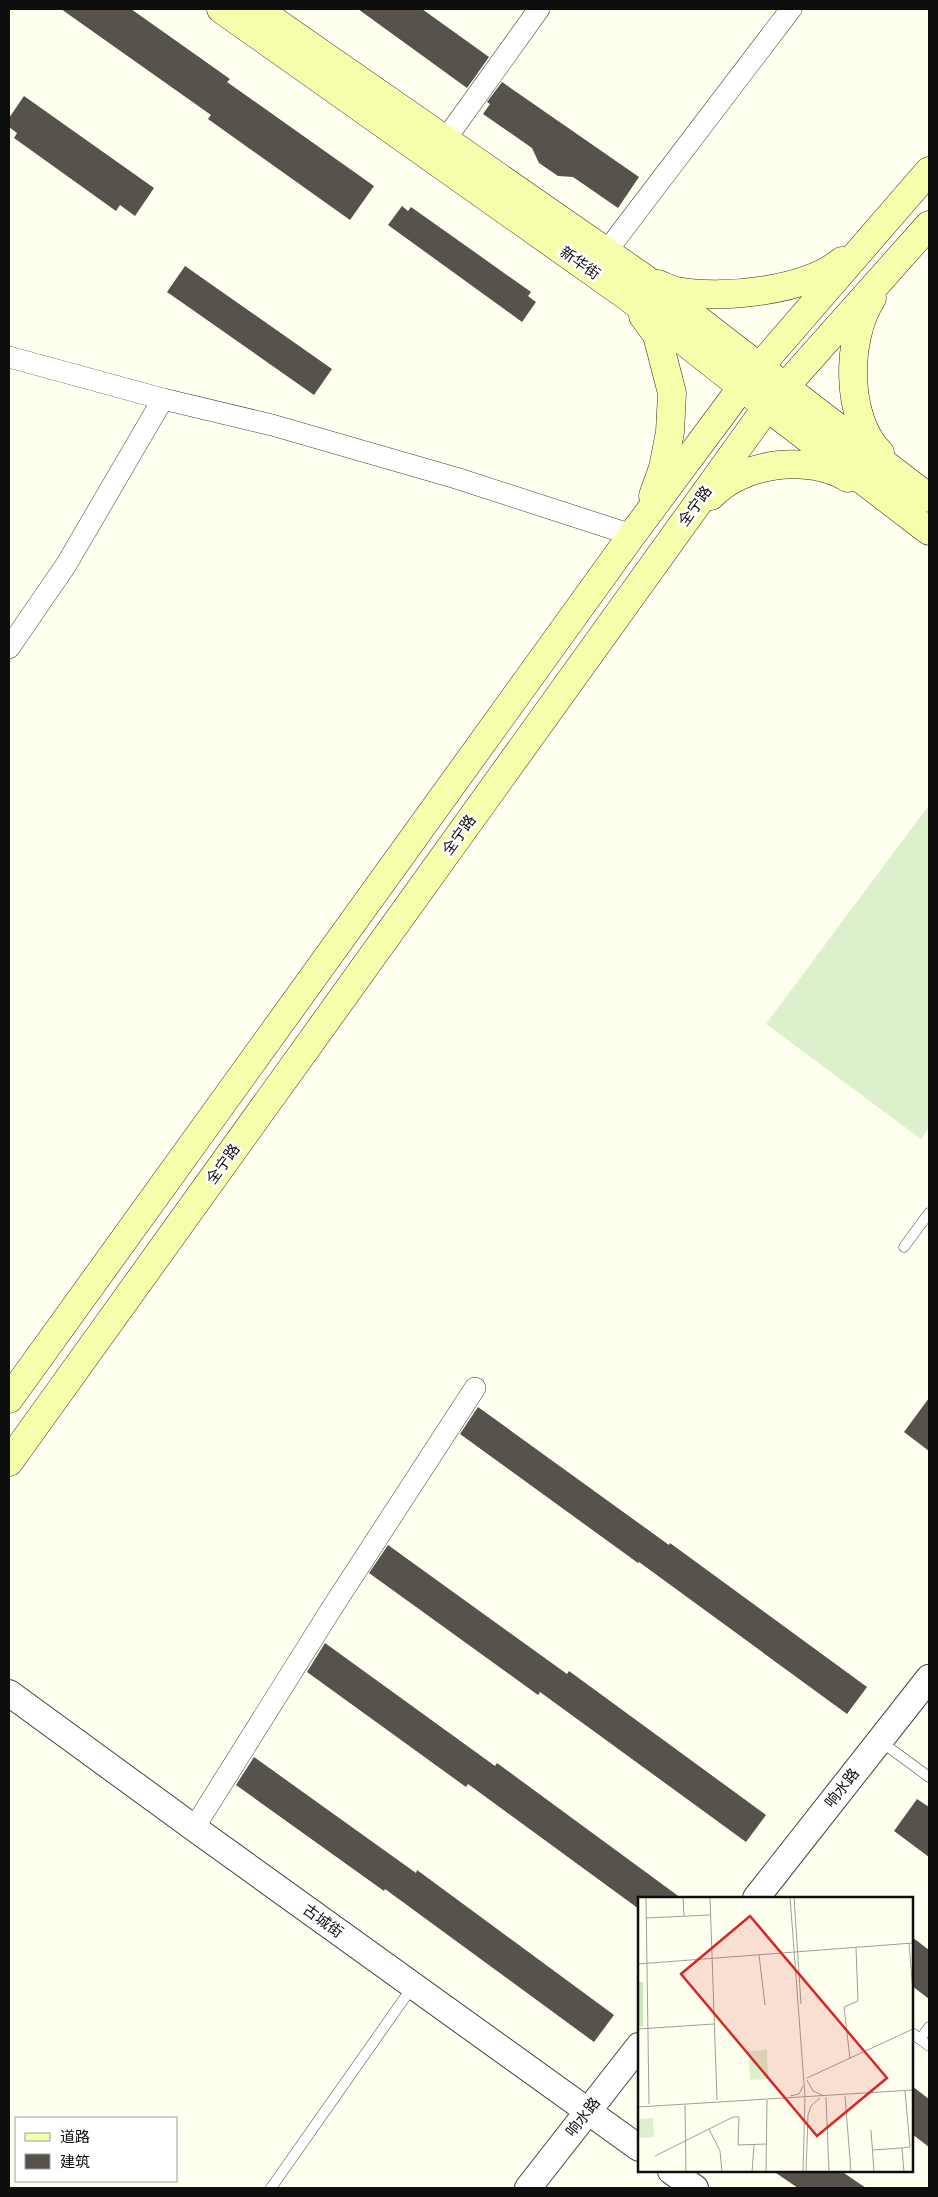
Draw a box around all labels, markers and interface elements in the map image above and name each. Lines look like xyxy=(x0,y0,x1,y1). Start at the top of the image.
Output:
street label: 新华街 xyxy=(557,243,604,282)
street label: 全宁路 xyxy=(675,483,715,529)
street label: 全宁路 xyxy=(439,812,479,858)
street label: 全宁路 xyxy=(203,1141,243,1187)
street label: 响水路 xyxy=(822,1765,862,1811)
inset map xyxy=(638,1897,913,2172)
street label: 古城街 xyxy=(300,1901,346,1941)
street label: 响水路 xyxy=(563,2094,603,2140)
legend xyxy=(15,2117,178,2182)
text: 道路 xyxy=(60,2129,90,2145)
text: 建筑 xyxy=(60,2154,90,2170)

